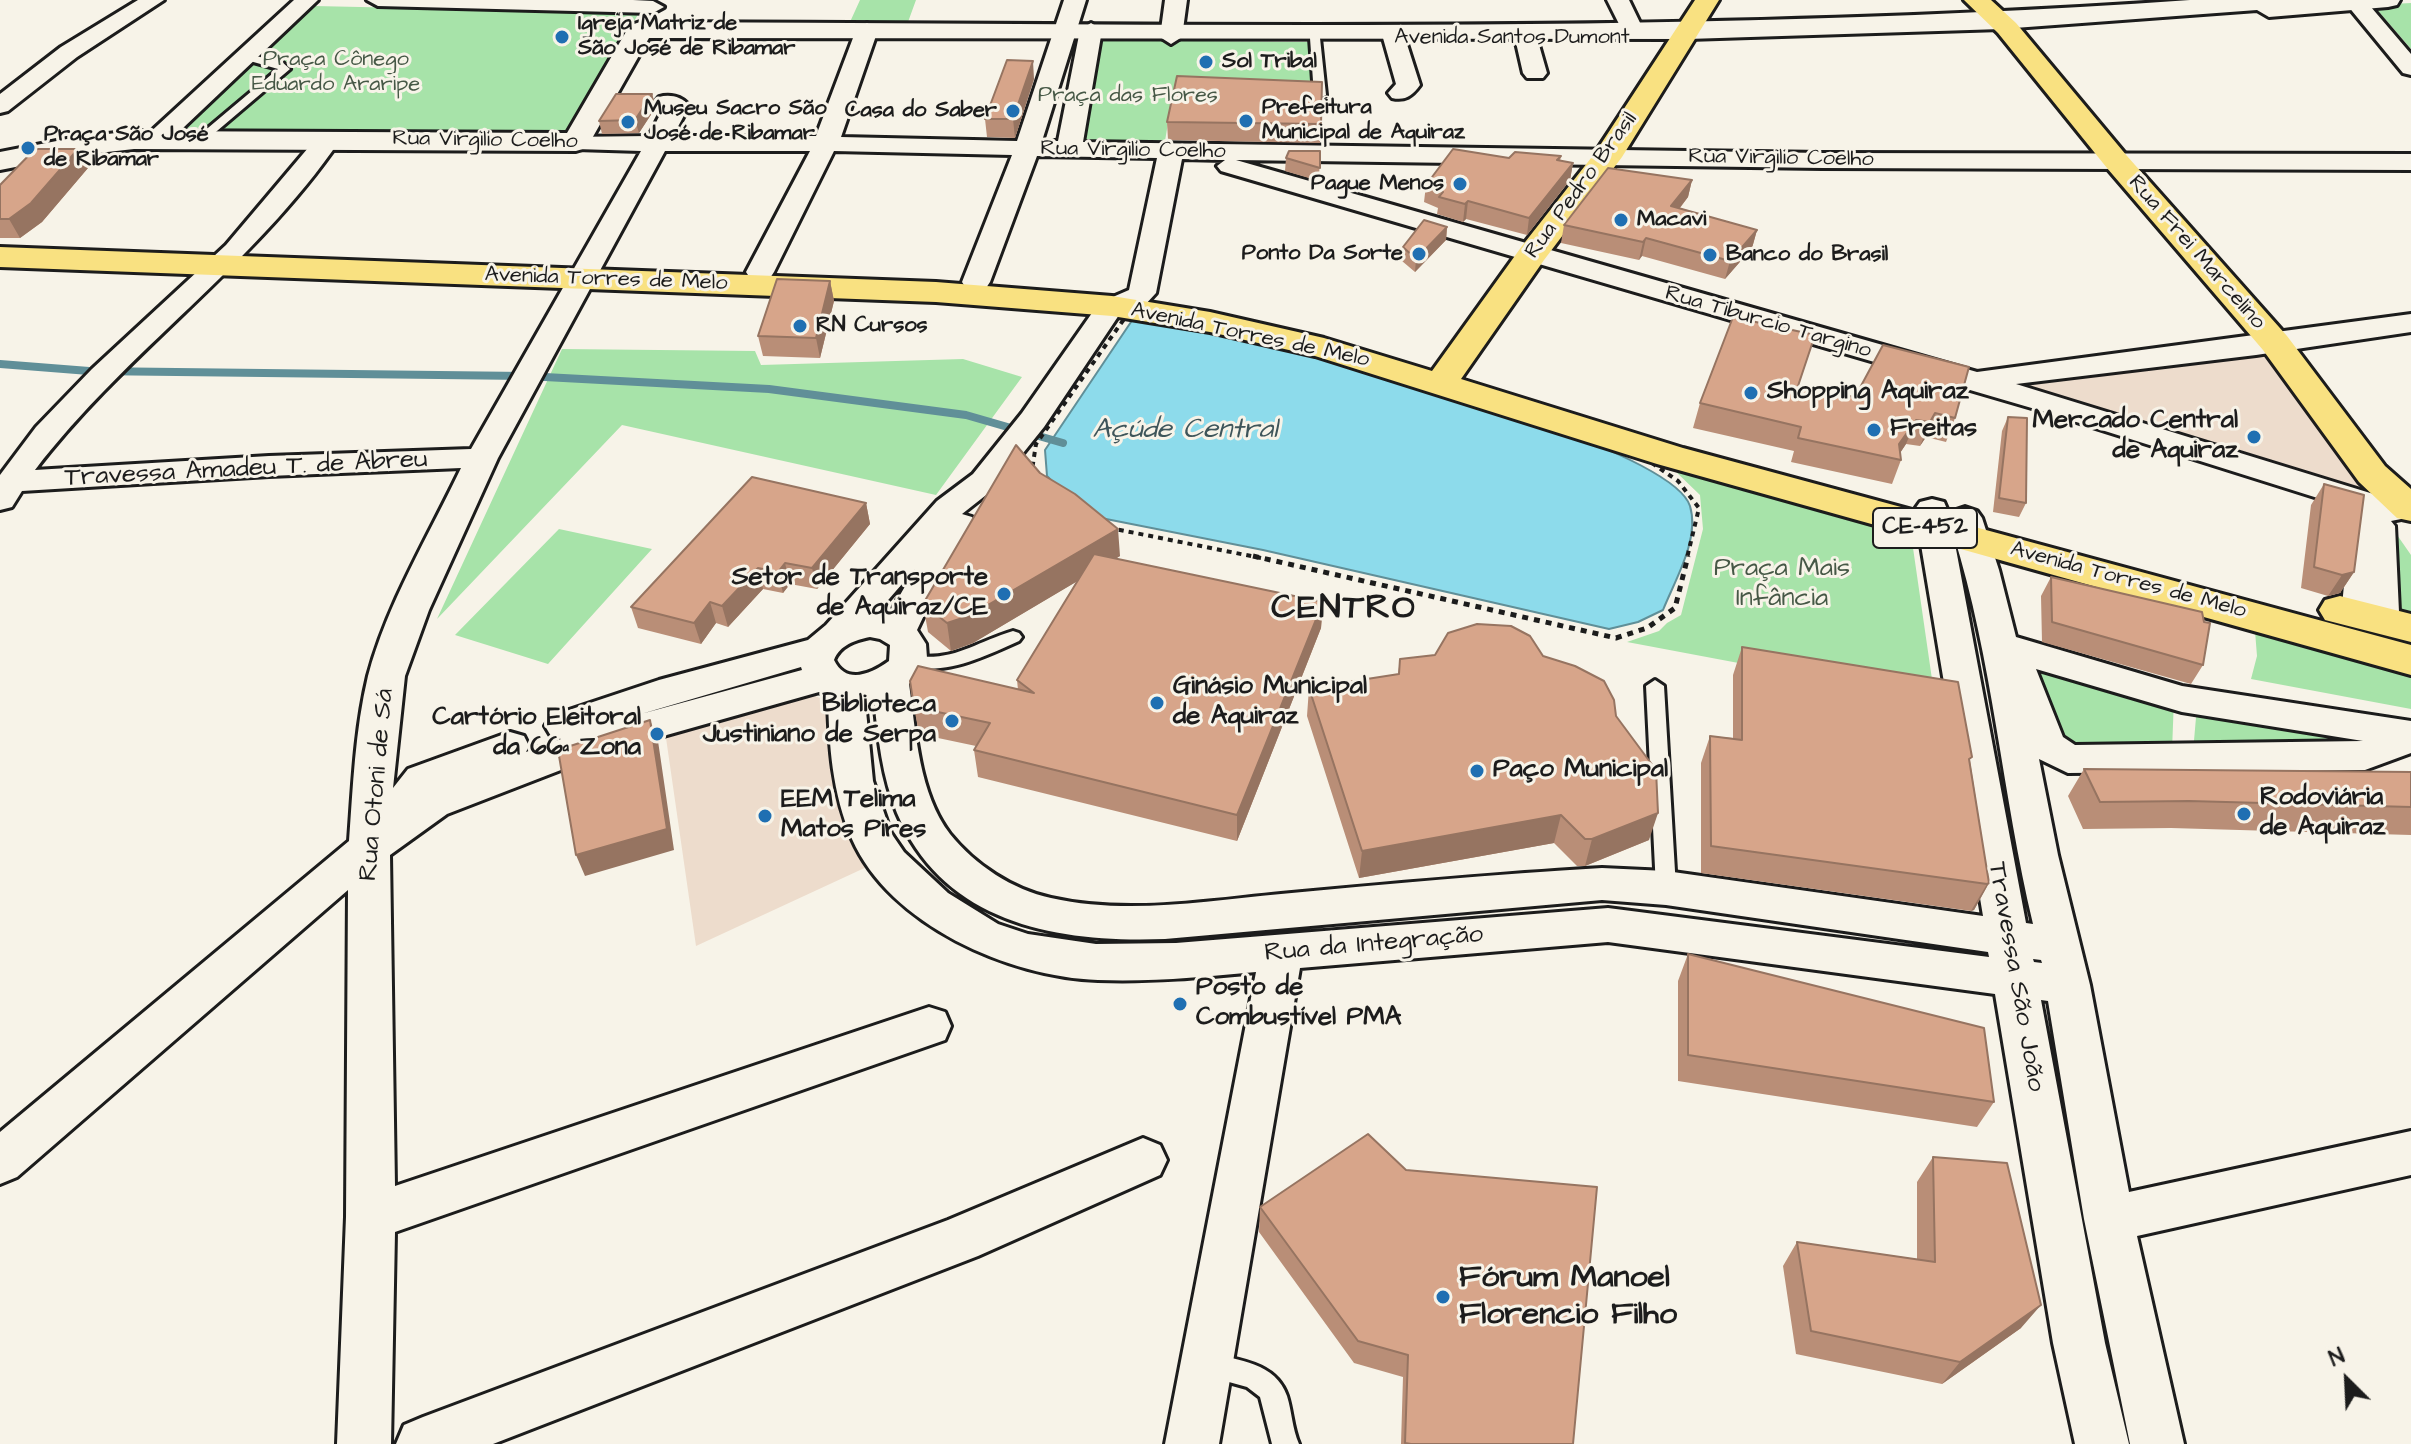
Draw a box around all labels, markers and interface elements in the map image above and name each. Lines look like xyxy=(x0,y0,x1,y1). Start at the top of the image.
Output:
place label: Igreja Matriz de São José de Ribamar xyxy=(578,11,795,62)
street label: Avenida Santos Dumont xyxy=(1394,25,1630,51)
marker: Igreja Matriz de São José de Ribamar xyxy=(553,28,571,46)
park label: Praça Cônego Eduardo Araripe xyxy=(252,47,420,98)
place label: Sol Tribal xyxy=(1222,49,1317,75)
marker: Sol Tribal xyxy=(1197,53,1215,71)
park label: Praça das Flores xyxy=(1038,83,1218,109)
place label: Prefeitura Municipal de Aquiraz xyxy=(1262,95,1465,146)
place label: Museu Sacro São José de Ribamar xyxy=(644,96,827,148)
place label: Casa do Saber xyxy=(845,98,997,124)
marker: Casa do Saber xyxy=(1004,102,1022,120)
street label: Rua Pedro Brasil xyxy=(1520,108,1644,264)
marker: Prefeitura Municipal de Aquiraz xyxy=(1237,112,1255,130)
marker: Museu Sacro São José de Ribamar xyxy=(619,113,637,131)
place label: Praça São José de Ribamar xyxy=(44,122,209,174)
street label: Rua Virgilio Coelho xyxy=(392,126,578,156)
street label: Rua Virgilio Coelho xyxy=(1040,136,1226,166)
marker: Praça São José de Ribamar xyxy=(19,139,37,157)
street label: Rua Virgilio Coelho xyxy=(1688,144,1874,174)
street label: Rua Frei Marcelino xyxy=(2122,170,2270,336)
place label: Pague Menos xyxy=(1311,171,1444,197)
marker: Pague Menos xyxy=(1451,175,1469,193)
place label: Macavi xyxy=(1637,207,1706,233)
marker: Macavi xyxy=(1612,211,1630,229)
place label: Ponto Da Sorte xyxy=(1242,241,1403,267)
place label: Banco do Brasil xyxy=(1726,242,1888,268)
marker: Ponto Da Sorte xyxy=(1410,245,1428,263)
marker: Banco do Brasil xyxy=(1701,246,1719,264)
street label: Avenida Torres de Melo xyxy=(484,263,728,297)
street label: Rua Tiburcio Targino xyxy=(1662,281,1874,365)
street label: Avenida Torres de Melo xyxy=(1128,298,1372,374)
place label: RN Cursos xyxy=(816,313,928,339)
marker: RN Cursos xyxy=(791,317,809,335)
place label: Shopping Aquiraz xyxy=(1767,377,1968,409)
marker: Shopping Aquiraz xyxy=(1742,384,1760,402)
place label: Mercado Central de Aquiraz xyxy=(2032,406,2238,468)
water label: Açúde Central xyxy=(1093,414,1277,448)
place label: Freitas xyxy=(1890,414,1977,446)
marker: Freitas xyxy=(1865,421,1883,439)
marker: Mercado Central de Aquiraz xyxy=(2245,428,2263,446)
street label: Travessa Amadeu T. de Abreu xyxy=(64,445,428,495)
road number: CE-452 xyxy=(1873,508,1977,548)
street label: Avenida Torres de Melo xyxy=(2007,537,2249,625)
park label: Praça Mais Infância xyxy=(1714,554,1850,616)
place label: Setor de Transporte de Aquiraz/CE xyxy=(732,563,988,624)
marker: Setor de Transporte de Aquiraz/CE xyxy=(995,585,1013,603)
district label: CENTRO xyxy=(1271,590,1417,630)
place label: Ginásio Municipal de Aquiraz xyxy=(1173,672,1367,734)
street label: Rua Otoni de Sá xyxy=(354,687,402,883)
place label: Biblioteca Justiniano de Serpa xyxy=(703,690,936,752)
marker: Ginásio Municipal de Aquiraz xyxy=(1148,694,1166,712)
place label: Cartório Eleitoral da 66ª Zona xyxy=(432,703,641,764)
marker: Biblioteca Justiniano de Serpa xyxy=(943,712,961,730)
marker: Cartório Eleitoral da 66ª Zona xyxy=(648,725,666,743)
place label: Paço Municipal xyxy=(1493,755,1668,787)
marker: Paço Municipal xyxy=(1468,762,1486,780)
place label: Rodoviária de Aquiraz xyxy=(2260,783,2385,844)
place label: EEM Telima Matos Pires xyxy=(781,785,926,846)
marker: Rodoviária de Aquiraz xyxy=(2235,805,2253,823)
marker: EEM Telima Matos Pires xyxy=(756,807,774,825)
street label: Travessa São João xyxy=(1979,860,2051,1094)
street label: Rua da Integração xyxy=(1263,920,1485,970)
place label: Posto de Combustível PMA xyxy=(1196,973,1401,1034)
marker: Posto de Combustível PMA xyxy=(1171,995,1189,1013)
place label: Fórum Manoel Florencio Filho xyxy=(1459,1260,1677,1335)
marker: Fórum Manoel Florencio Filho xyxy=(1434,1288,1452,1306)
north arrow xyxy=(2307,1340,2387,1420)
text: N xyxy=(2324,1341,2350,1375)

